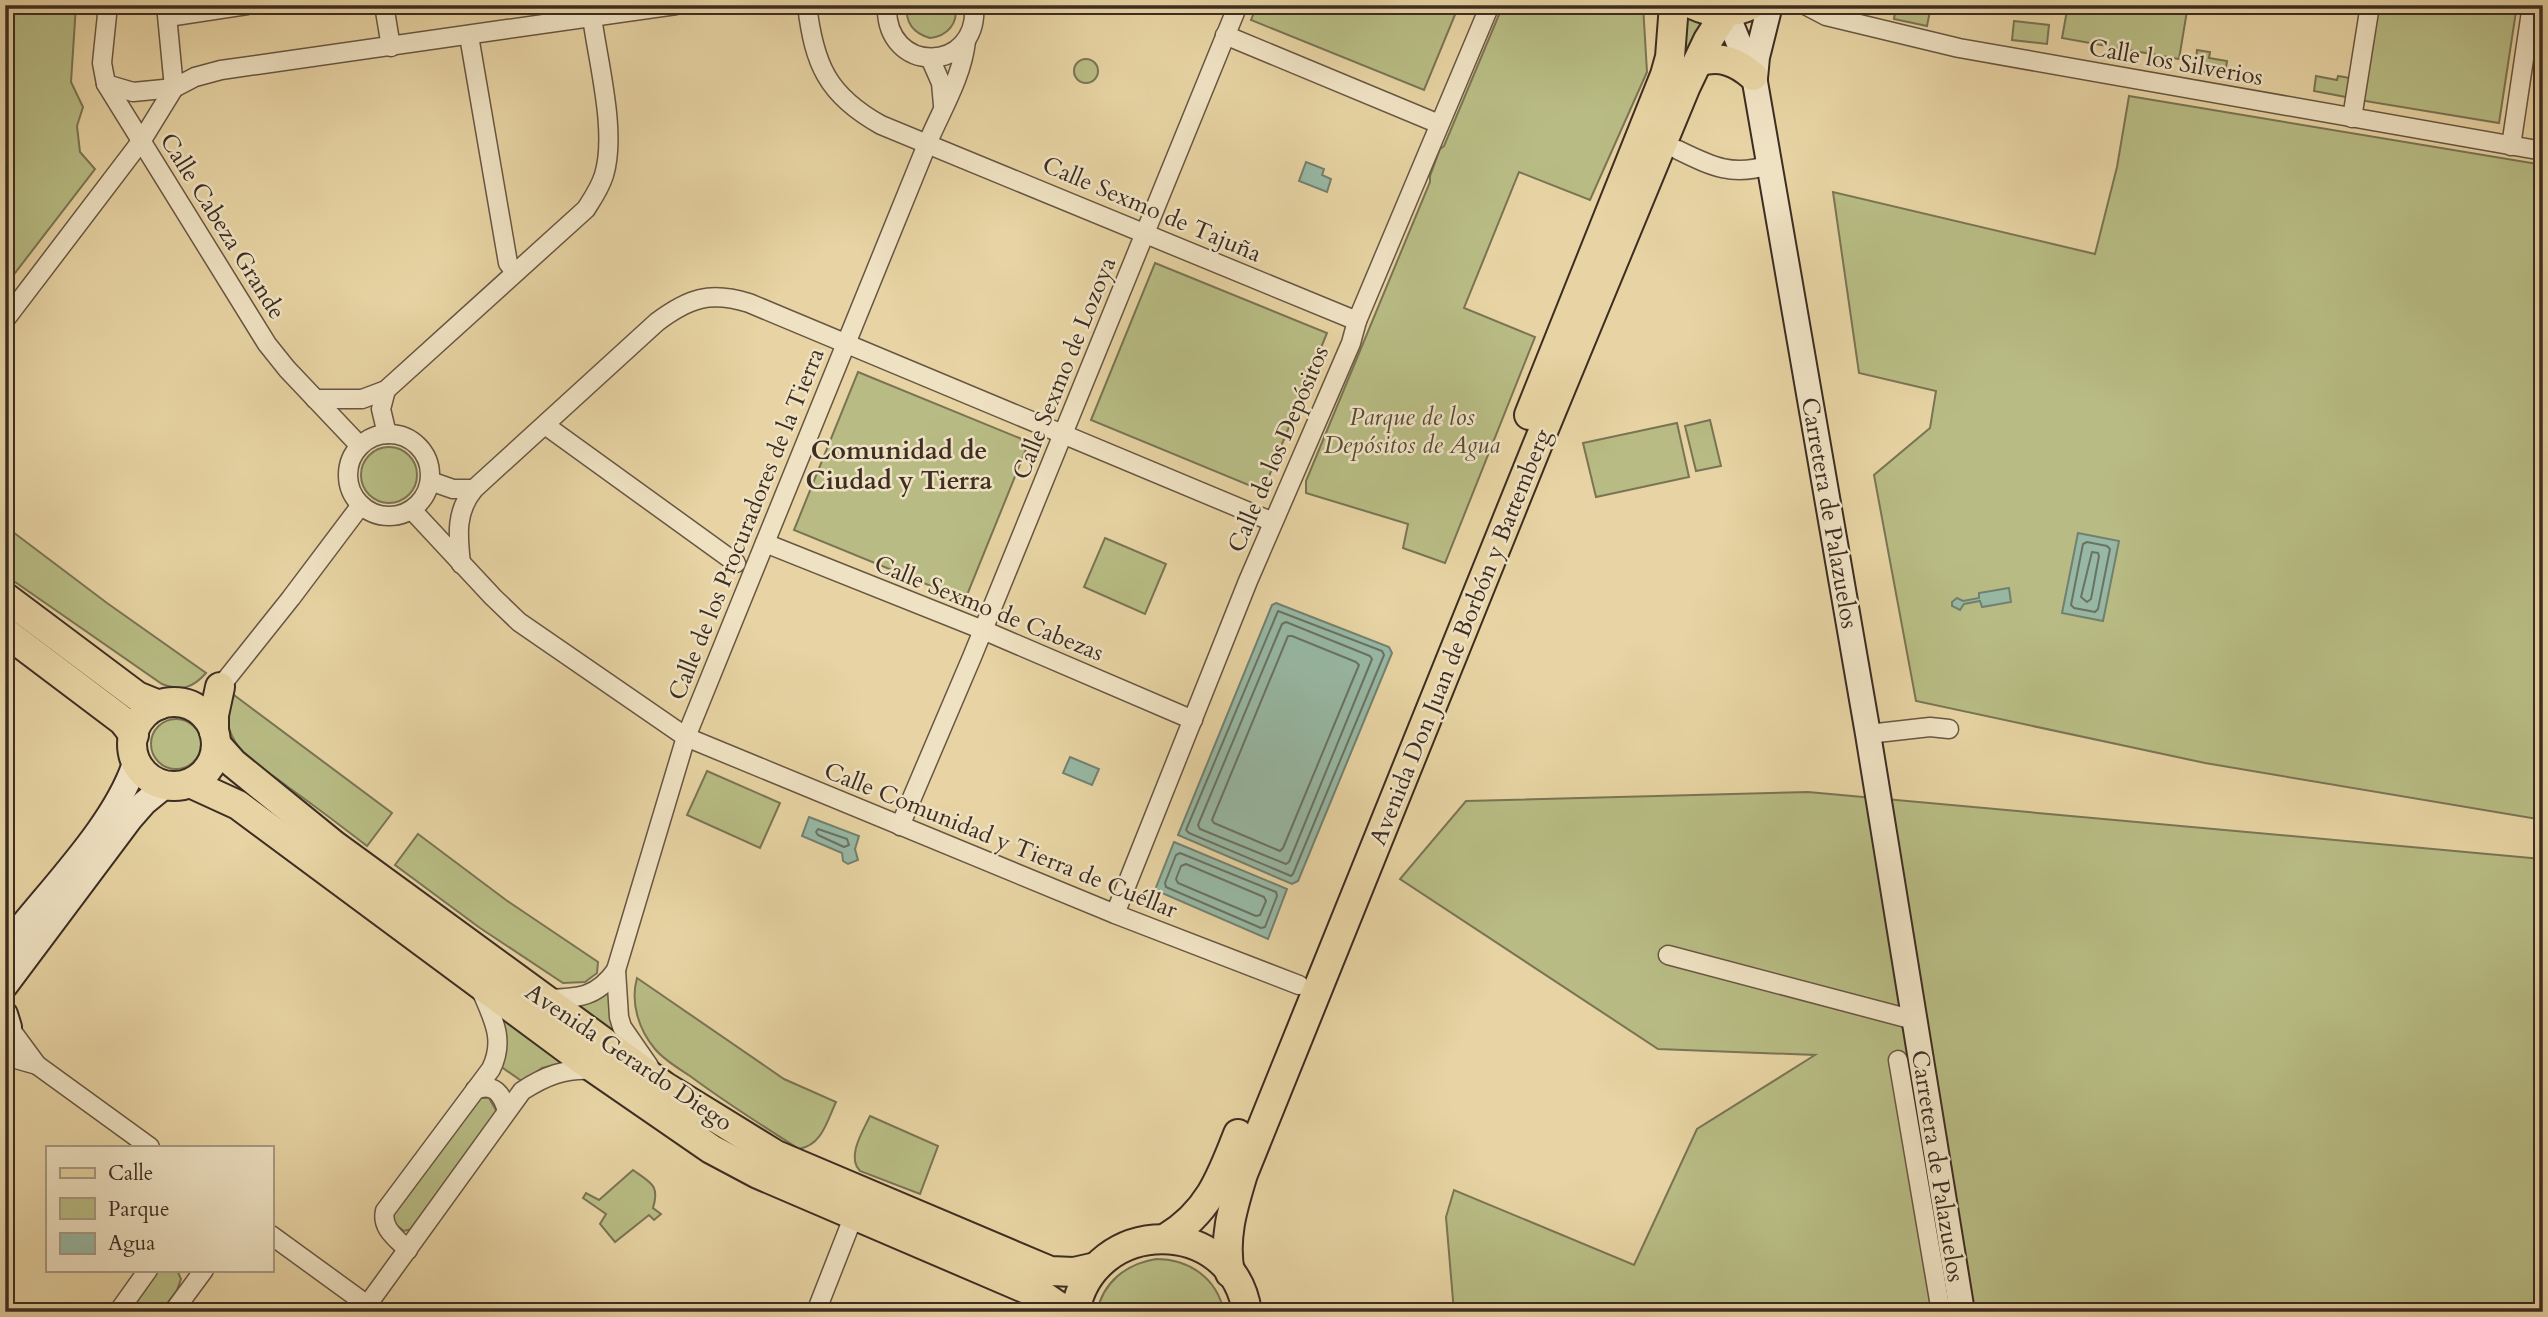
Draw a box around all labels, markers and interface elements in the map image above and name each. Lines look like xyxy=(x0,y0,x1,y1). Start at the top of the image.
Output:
street label: Calle los Silverios xyxy=(2086,31,2266,94)
street label: Calle Cabeza Grande xyxy=(152,127,293,326)
street label: Calle Sexmo de Tajuña xyxy=(1037,148,1267,271)
street label: Calle Sexmo de Lozoya xyxy=(1005,251,1124,484)
street label: Calle de los Depósitos xyxy=(1220,341,1337,558)
street label: Calle de los Procuradores de la Tierra xyxy=(661,343,833,705)
street label: Carretera de Palazuelos xyxy=(1793,395,1866,631)
park label: Parque de los Depósitos de Agua xyxy=(1324,401,1500,462)
street label: Avenida Don Juan de Borbón y Battemberg xyxy=(1362,423,1560,850)
district label: Comunidad de Ciudad y Tierra xyxy=(806,433,993,498)
street label: Calle Sexmo de Cabezas xyxy=(869,547,1108,670)
street label: Calle Comunidad y Tierra de Cuéllar xyxy=(819,754,1183,927)
street label: Avenida Gerardo Diego xyxy=(519,976,739,1139)
street label: Carretera de Palazuelos xyxy=(1903,1048,1972,1284)
legend xyxy=(46,1146,273,1272)
text: Calle xyxy=(108,1159,153,1188)
text: Parque xyxy=(108,1195,169,1224)
text: Agua xyxy=(108,1229,155,1258)

